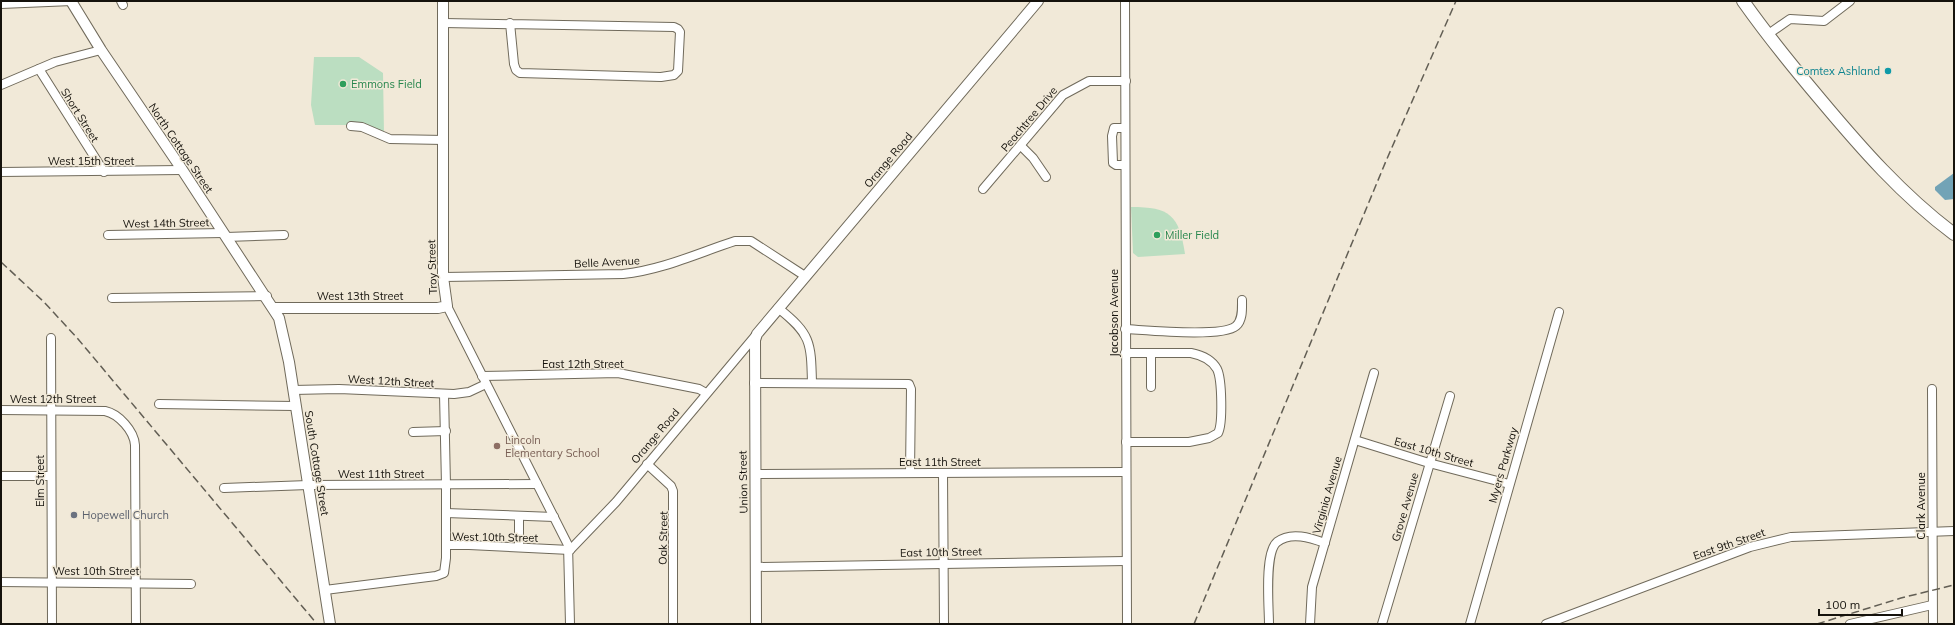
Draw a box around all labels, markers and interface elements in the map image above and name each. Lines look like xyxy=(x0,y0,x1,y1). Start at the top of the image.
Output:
place label: Comtex Ashland xyxy=(1796,64,1880,78)
marker: Comtex Ashland xyxy=(1883,66,1893,76)
place label: Emmons Field xyxy=(351,77,422,91)
marker: Emmons Field xyxy=(338,79,348,89)
street label: Peachtree Drive xyxy=(998,84,1060,154)
street label: Short Street xyxy=(58,85,102,145)
street label: North Cottage Street xyxy=(146,100,216,196)
street label: Orange Road xyxy=(861,129,915,191)
street label: West 15th Street xyxy=(48,154,134,168)
street label: West 14th Street xyxy=(123,215,210,231)
place label: Miller Field xyxy=(1165,228,1219,242)
marker: Miller Field xyxy=(1152,230,1162,240)
street label: Troy Street xyxy=(424,239,440,295)
street label: Belle Avenue xyxy=(574,253,640,271)
street label: Jacobson Avenue xyxy=(1107,269,1121,357)
street label: West 13th Street xyxy=(317,289,403,303)
street label: East 12th Street xyxy=(542,357,624,371)
street label: West 12th Street xyxy=(347,372,435,390)
street label: West 12th Street xyxy=(10,392,96,406)
street label: Orange Road xyxy=(628,405,682,467)
street label: South Cottage Street xyxy=(302,410,332,517)
street label: Myers Parkway xyxy=(1485,425,1521,505)
place label: Lincoln Elementary School xyxy=(505,433,600,460)
street label: East 10th Street xyxy=(1393,434,1475,470)
marker: Lincoln Elementary School xyxy=(492,441,502,451)
street label: Union Street xyxy=(735,450,751,514)
street label: Virginia Avenue xyxy=(1309,454,1345,536)
street label: Elm Street xyxy=(33,455,47,507)
street label: East 11th Street xyxy=(899,455,981,469)
street label: West 11th Street xyxy=(338,467,424,481)
street label: Grove Avenue xyxy=(1388,471,1422,543)
street label: Clark Avenue xyxy=(1914,472,1928,540)
place label: Hopewell Church xyxy=(82,508,169,522)
marker: Hopewell Church xyxy=(69,510,79,520)
street label: Oak Street xyxy=(656,511,670,565)
street label: East 9th Street xyxy=(1691,525,1767,563)
street label: West 10th Street xyxy=(452,529,539,545)
street label: East 10th Street xyxy=(900,544,982,560)
street label: West 10th Street xyxy=(53,564,139,578)
scale bar xyxy=(1819,591,1902,617)
text: 100 m xyxy=(1825,597,1860,612)

